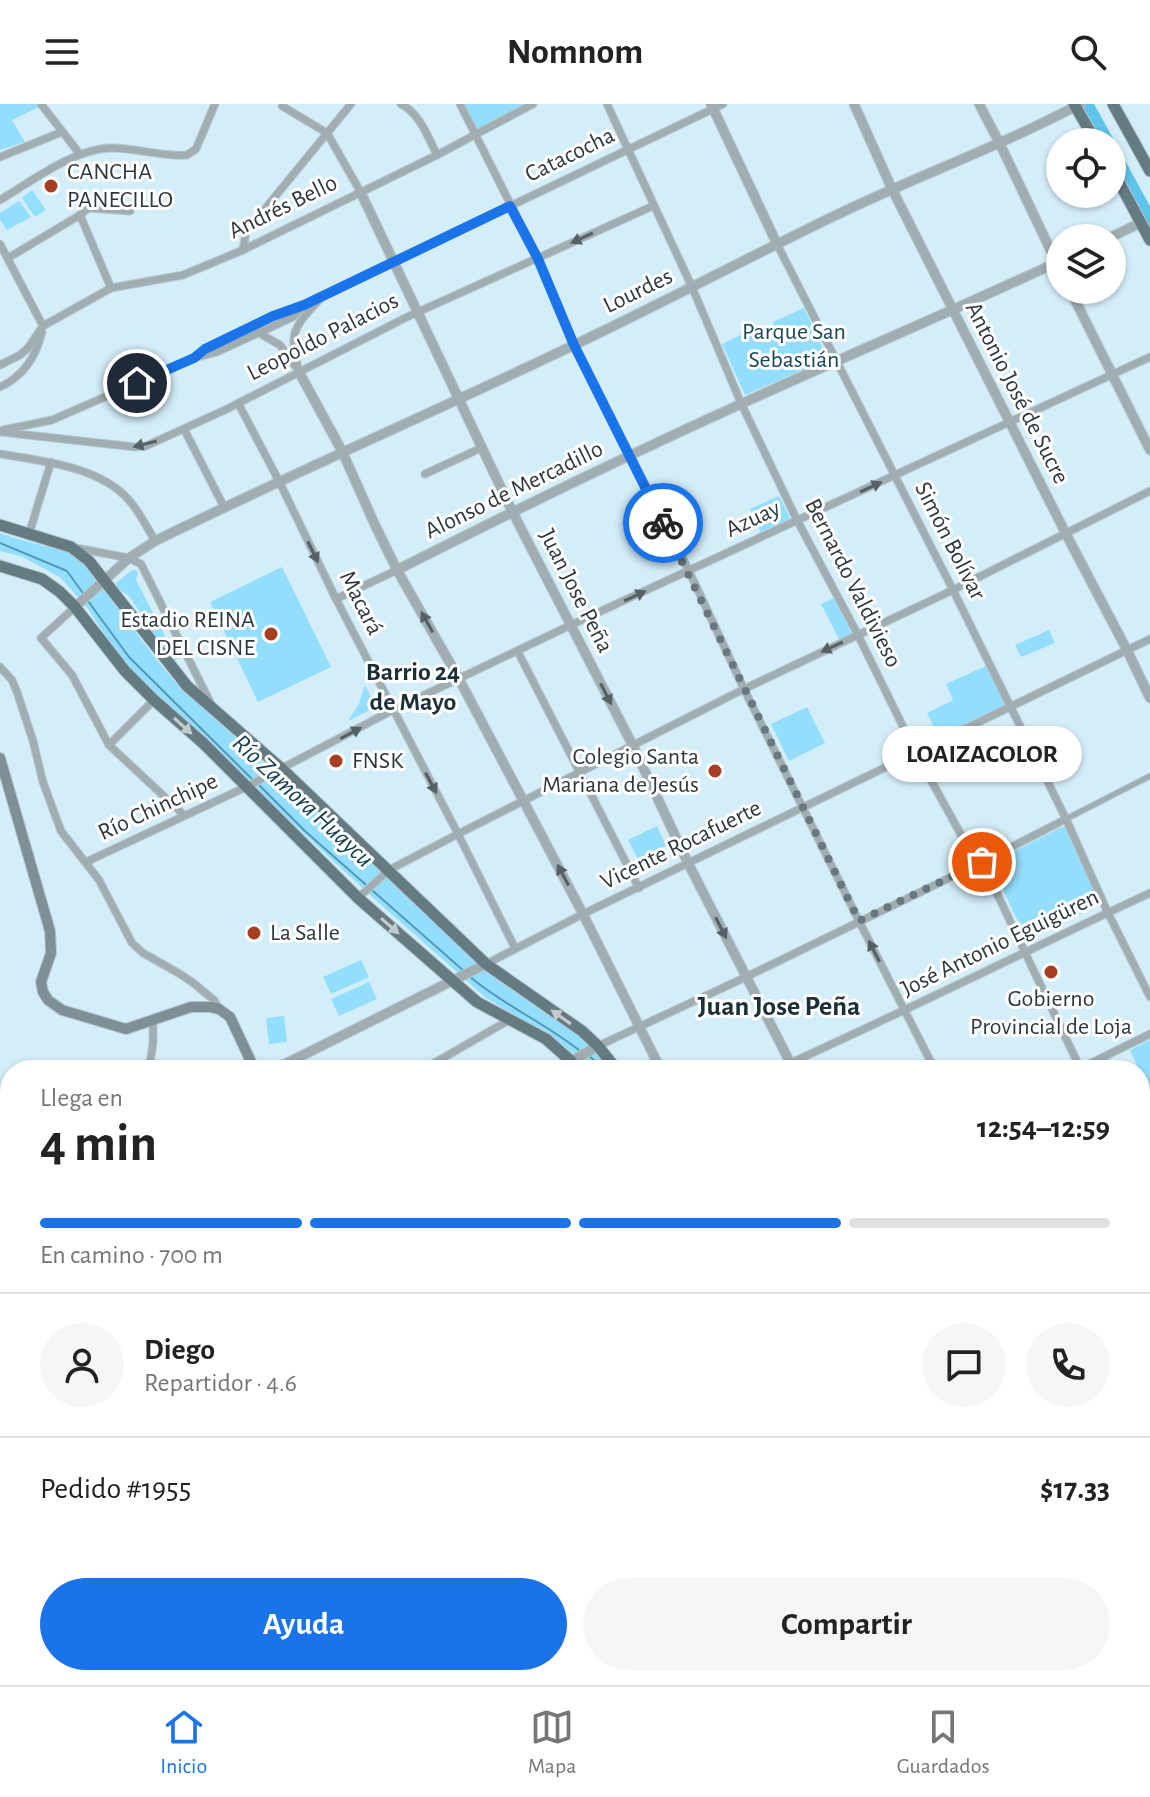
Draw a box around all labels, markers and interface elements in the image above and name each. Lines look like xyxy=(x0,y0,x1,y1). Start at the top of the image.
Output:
icon: menu xyxy=(40,30,84,74)
icon: search xyxy=(1066,30,1110,74)
text: Nomnom xyxy=(507,34,643,70)
street label: Catacocha xyxy=(522,123,618,187)
map controls xyxy=(1046,128,1126,304)
button: locate xyxy=(1046,128,1126,208)
place label: CANCHA PANECILLO xyxy=(67,160,173,212)
street label: Andrés Bello xyxy=(225,170,341,244)
marker: CANCHA PANECILLO xyxy=(42,177,60,195)
button: layers xyxy=(1046,224,1126,304)
one-way arrow xyxy=(571,231,594,245)
street label: Lourdes xyxy=(600,264,676,318)
street label: Leopoldo Palacios xyxy=(243,289,403,385)
street label: Antonio José de Sucre xyxy=(961,298,1073,488)
park label: Parque San Sebastián xyxy=(742,320,846,372)
pin xyxy=(103,349,171,417)
icon: home xyxy=(115,361,159,405)
street label: Alonso de Mercadillo xyxy=(421,436,607,544)
one-way arrow xyxy=(132,438,157,451)
street label: Simón Bolívar xyxy=(910,478,990,604)
one-way arrow xyxy=(860,480,883,493)
courier xyxy=(623,483,703,563)
street label: Bernardo Valdivieso xyxy=(800,495,906,671)
street label: Azuay xyxy=(722,496,784,542)
icon: bike xyxy=(641,501,685,545)
street label: Juan Jose Peña xyxy=(535,525,617,657)
one-way arrow xyxy=(306,540,319,563)
street label: Macará xyxy=(335,567,387,639)
one-way arrow xyxy=(624,589,647,603)
place label: Estadio REINA DEL CISNE xyxy=(120,608,255,660)
one-way arrow xyxy=(420,611,434,633)
marker: Estadio REINA DEL CISNE xyxy=(262,625,280,643)
one-way arrow xyxy=(820,640,844,654)
district label: Barrio 24 de Mayo xyxy=(366,659,460,715)
one-way arrow xyxy=(600,683,613,706)
one-way arrow xyxy=(173,717,193,734)
one-way arrow xyxy=(339,726,362,739)
callout: LOAIZACOLOR xyxy=(882,726,1082,782)
water label: Río Zamora Huaycu xyxy=(228,729,378,873)
text: LOAIZACOLOR xyxy=(906,741,1058,767)
place label: Colegio Santa Mariana de Jesús xyxy=(542,745,699,797)
place label: FNSK xyxy=(352,749,404,773)
marker: FNSK xyxy=(327,752,345,770)
marker: Colegio Santa Mariana de Jesús xyxy=(706,762,724,780)
street label: Río Chinchipe xyxy=(95,769,221,845)
one-way arrow xyxy=(425,771,438,794)
street label: Vicente Rocafuerte xyxy=(597,796,765,894)
pin xyxy=(948,828,1016,896)
icon: bag xyxy=(960,840,1004,884)
one-way arrow xyxy=(556,864,569,887)
street label: José Antonio Eguigüren xyxy=(897,885,1103,1001)
one-way arrow xyxy=(714,916,727,939)
one-way arrow xyxy=(381,917,400,935)
place label: La Salle xyxy=(270,921,340,945)
marker: La Salle xyxy=(245,924,263,942)
one-way arrow xyxy=(867,939,880,962)
marker: Gobierno Provincial de Loja xyxy=(1042,963,1060,981)
place label: Gobierno Provincial de Loja xyxy=(970,987,1132,1039)
district label: Juan Jose Peña xyxy=(697,993,861,1021)
one-way arrow xyxy=(550,1010,571,1025)
text: Llega en xyxy=(40,1085,123,1111)
text: 12:54–12:59 xyxy=(977,1113,1110,1143)
text: 4 min xyxy=(40,1118,157,1170)
text: En camino · 700 m xyxy=(40,1242,223,1268)
button: person xyxy=(40,1323,124,1407)
button: chat xyxy=(922,1323,1006,1407)
button: phone xyxy=(1026,1323,1110,1407)
text: Diego xyxy=(144,1335,215,1365)
text: Repartidor · 4.6 xyxy=(144,1370,297,1396)
text: Pedido #1955 xyxy=(40,1474,191,1504)
text: $17.33 xyxy=(1040,1474,1110,1504)
button: Ayuda xyxy=(40,1578,567,1670)
button: Compartir xyxy=(583,1578,1110,1670)
tab: Inicio xyxy=(160,1705,207,1779)
tab: Mapa xyxy=(528,1705,576,1779)
tab: Guardados xyxy=(897,1705,990,1779)

